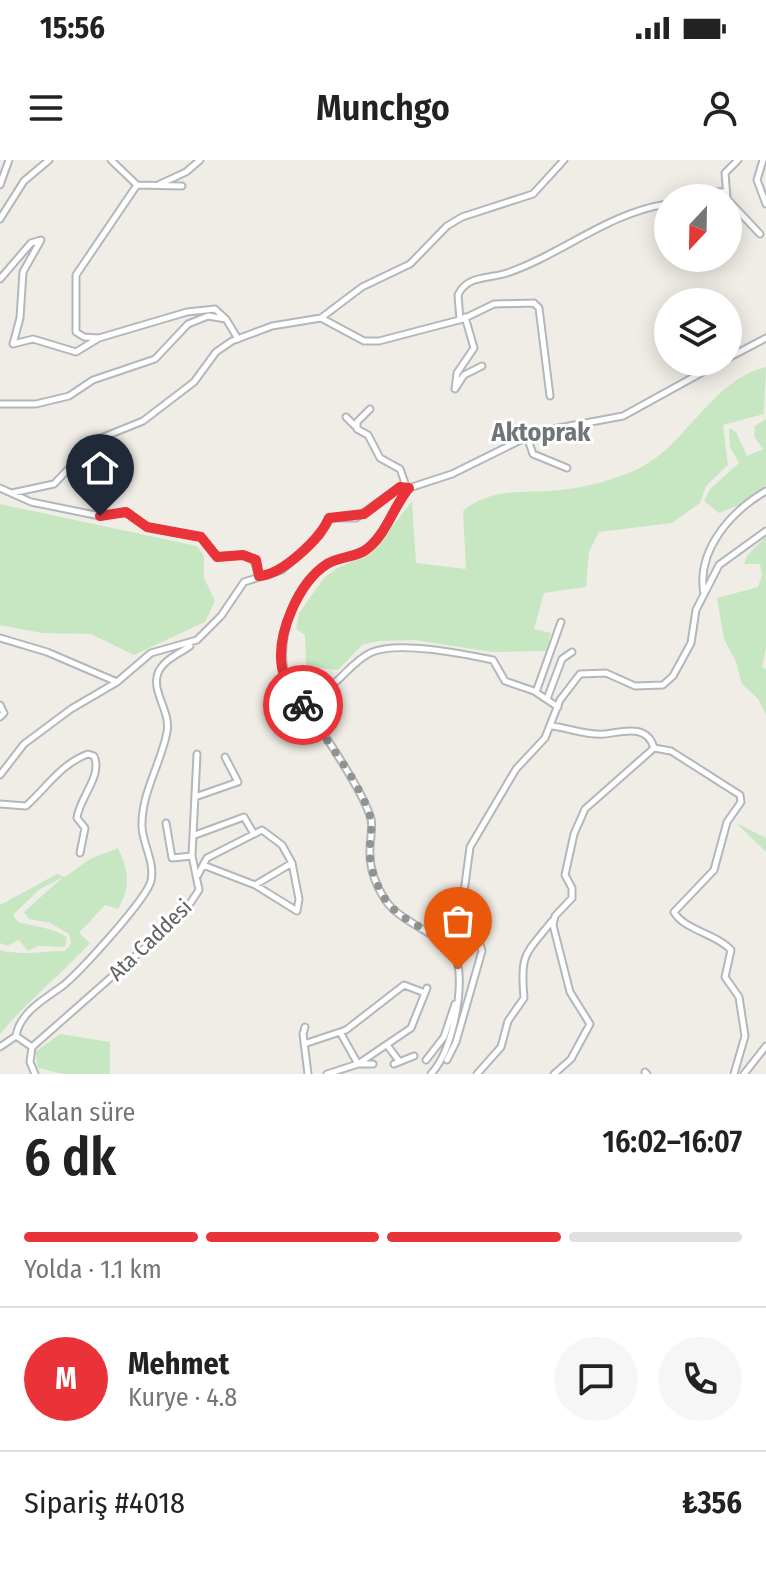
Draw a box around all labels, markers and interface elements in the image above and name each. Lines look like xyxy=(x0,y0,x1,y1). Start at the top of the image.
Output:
text: 15:56 xyxy=(40,10,105,46)
icon: menu xyxy=(24,86,68,130)
text: Munchgo xyxy=(316,86,450,130)
icon: person xyxy=(698,86,742,130)
north arrow xyxy=(654,184,742,272)
map controls xyxy=(654,184,742,376)
button: layers xyxy=(654,288,742,376)
district label: Aktoprak xyxy=(491,417,591,448)
pin xyxy=(66,434,134,516)
icon: home xyxy=(78,446,122,490)
courier xyxy=(263,665,343,745)
icon: bike xyxy=(281,683,325,727)
pin xyxy=(424,887,492,969)
street label: Ata Caddesi xyxy=(103,894,197,986)
icon: bag xyxy=(436,899,480,943)
text: Kalan süre xyxy=(24,1097,135,1128)
text: 16:02–16:07 xyxy=(602,1124,742,1160)
text: 6 dk xyxy=(24,1126,116,1189)
text: Yolda · 1.1 km xyxy=(24,1254,162,1285)
button: chat xyxy=(554,1337,638,1421)
button: phone xyxy=(658,1337,742,1421)
text: Mehmet xyxy=(128,1346,229,1382)
text: M xyxy=(55,1361,77,1397)
text: Kurye · 4.8 xyxy=(128,1382,237,1413)
text: Sipariş #4018 xyxy=(24,1485,185,1521)
text: ₺356 xyxy=(682,1485,742,1521)

